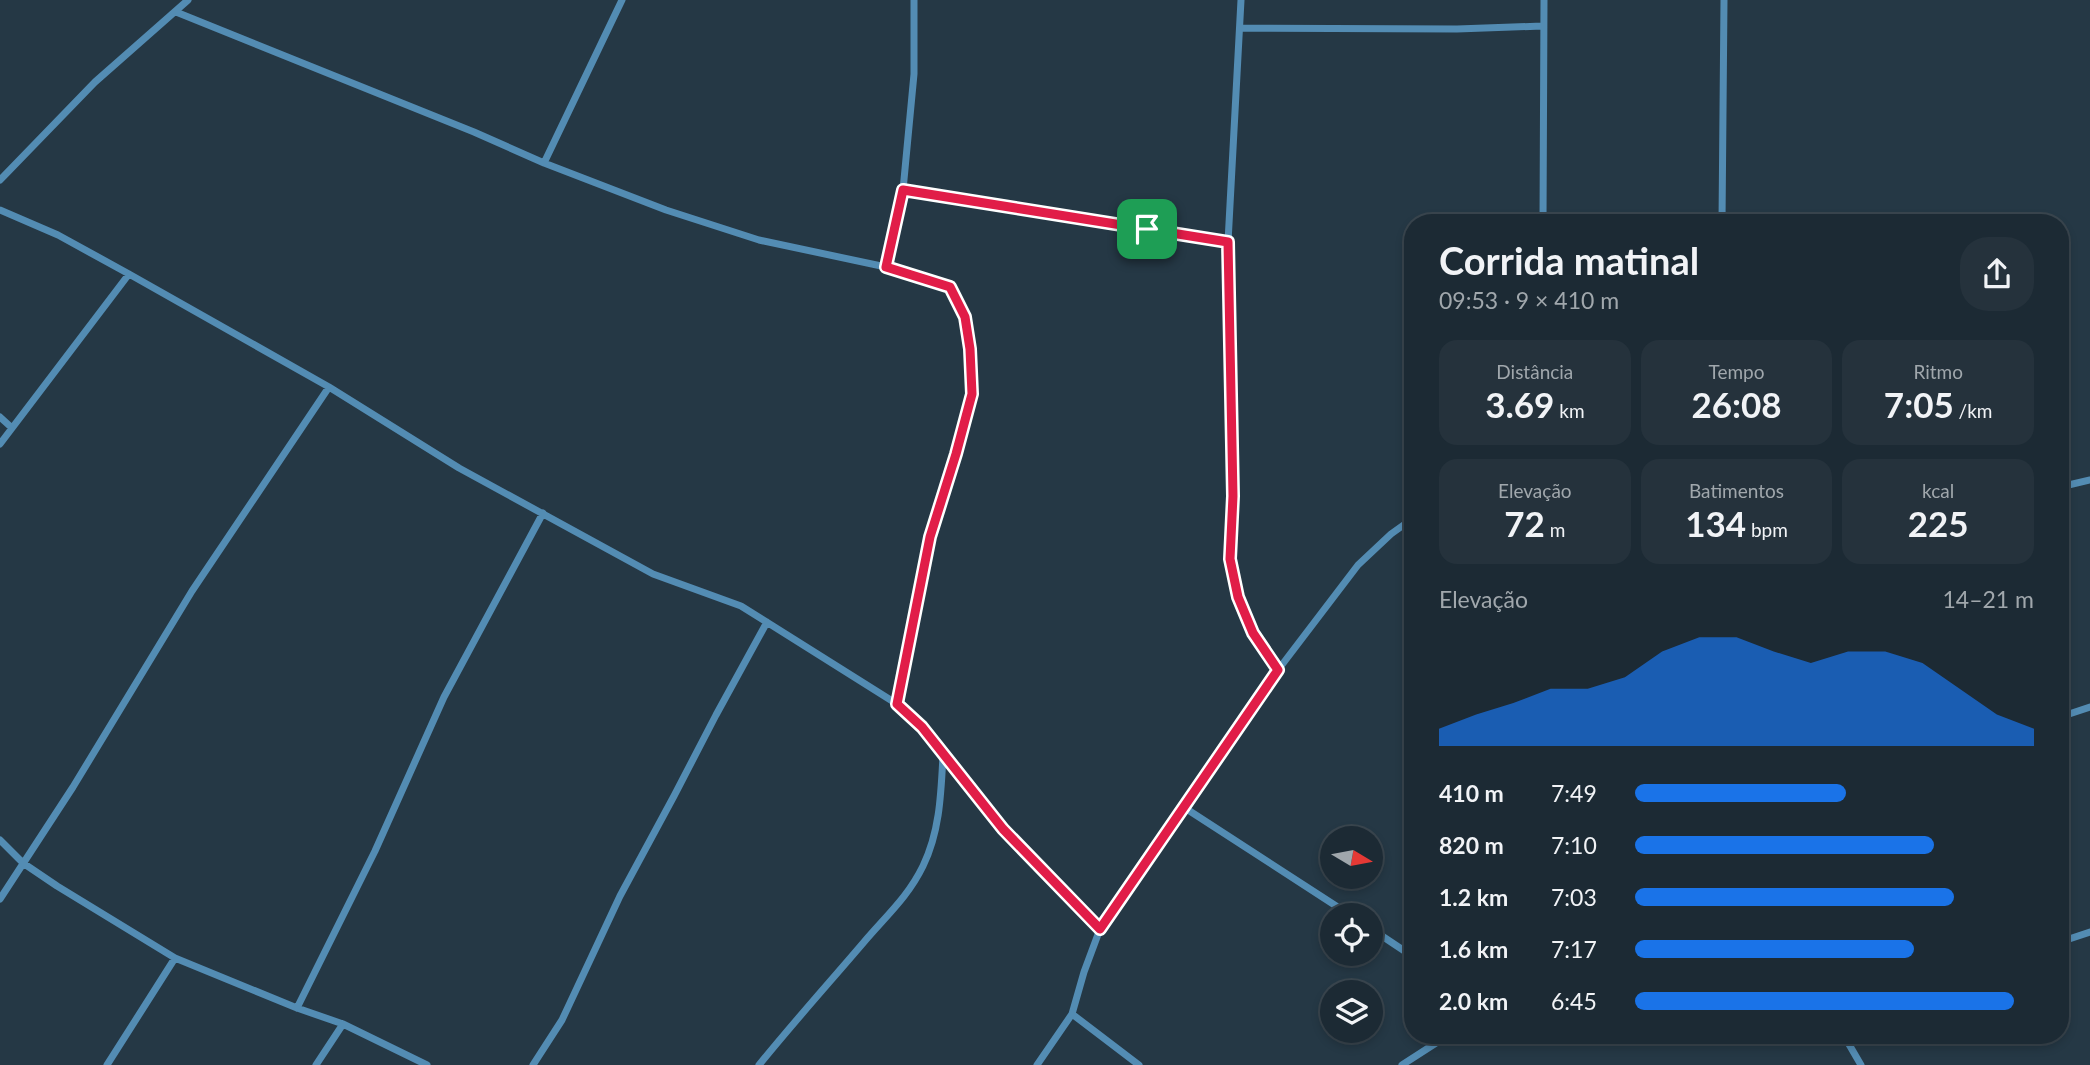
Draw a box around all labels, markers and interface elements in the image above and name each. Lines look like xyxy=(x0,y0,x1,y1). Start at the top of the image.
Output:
pin xyxy=(1117,199,1177,259)
icon: arrive xyxy=(1128,210,1166,248)
text: Corrida matinal xyxy=(1439,237,1699,283)
button: share xyxy=(1960,237,2034,311)
text: 09:53 · 9 × 410 m xyxy=(1439,286,1619,314)
text: Distância xyxy=(1496,360,1573,383)
text: Tempo xyxy=(1709,360,1764,383)
text: Ritmo xyxy=(1913,360,1963,383)
text: 3.69 xyxy=(1485,383,1554,425)
text: 26:08 xyxy=(1691,383,1782,425)
text: 7:05 xyxy=(1884,383,1954,425)
text: km xyxy=(1554,399,1585,422)
text: /km xyxy=(1954,399,1992,422)
text: Elevação xyxy=(1498,479,1572,502)
text: Batimentos xyxy=(1689,479,1784,502)
text: kcal xyxy=(1922,479,1954,502)
text: 72 xyxy=(1504,502,1545,544)
text: 134 xyxy=(1685,502,1746,544)
text: 225 xyxy=(1908,502,1969,544)
text: m xyxy=(1545,518,1565,541)
text: bpm xyxy=(1746,518,1788,541)
text: Elevação xyxy=(1439,585,1528,613)
text: 14–21 m xyxy=(1942,585,2034,613)
text: 410 m xyxy=(1439,779,1504,807)
text: 7:49 xyxy=(1551,779,1597,807)
north arrow xyxy=(1320,826,1382,889)
map controls xyxy=(1320,826,1383,1043)
text: 820 m xyxy=(1439,831,1504,859)
text: 7:10 xyxy=(1551,831,1597,859)
text: 1.2 km xyxy=(1439,883,1508,911)
text: 7:03 xyxy=(1551,883,1597,911)
button: locate xyxy=(1320,903,1383,966)
text: 1.6 km xyxy=(1439,935,1508,963)
text: 7:17 xyxy=(1551,935,1597,963)
button: layers xyxy=(1320,980,1383,1043)
text: 2.0 km xyxy=(1439,987,1508,1015)
text: 6:45 xyxy=(1551,987,1597,1015)

